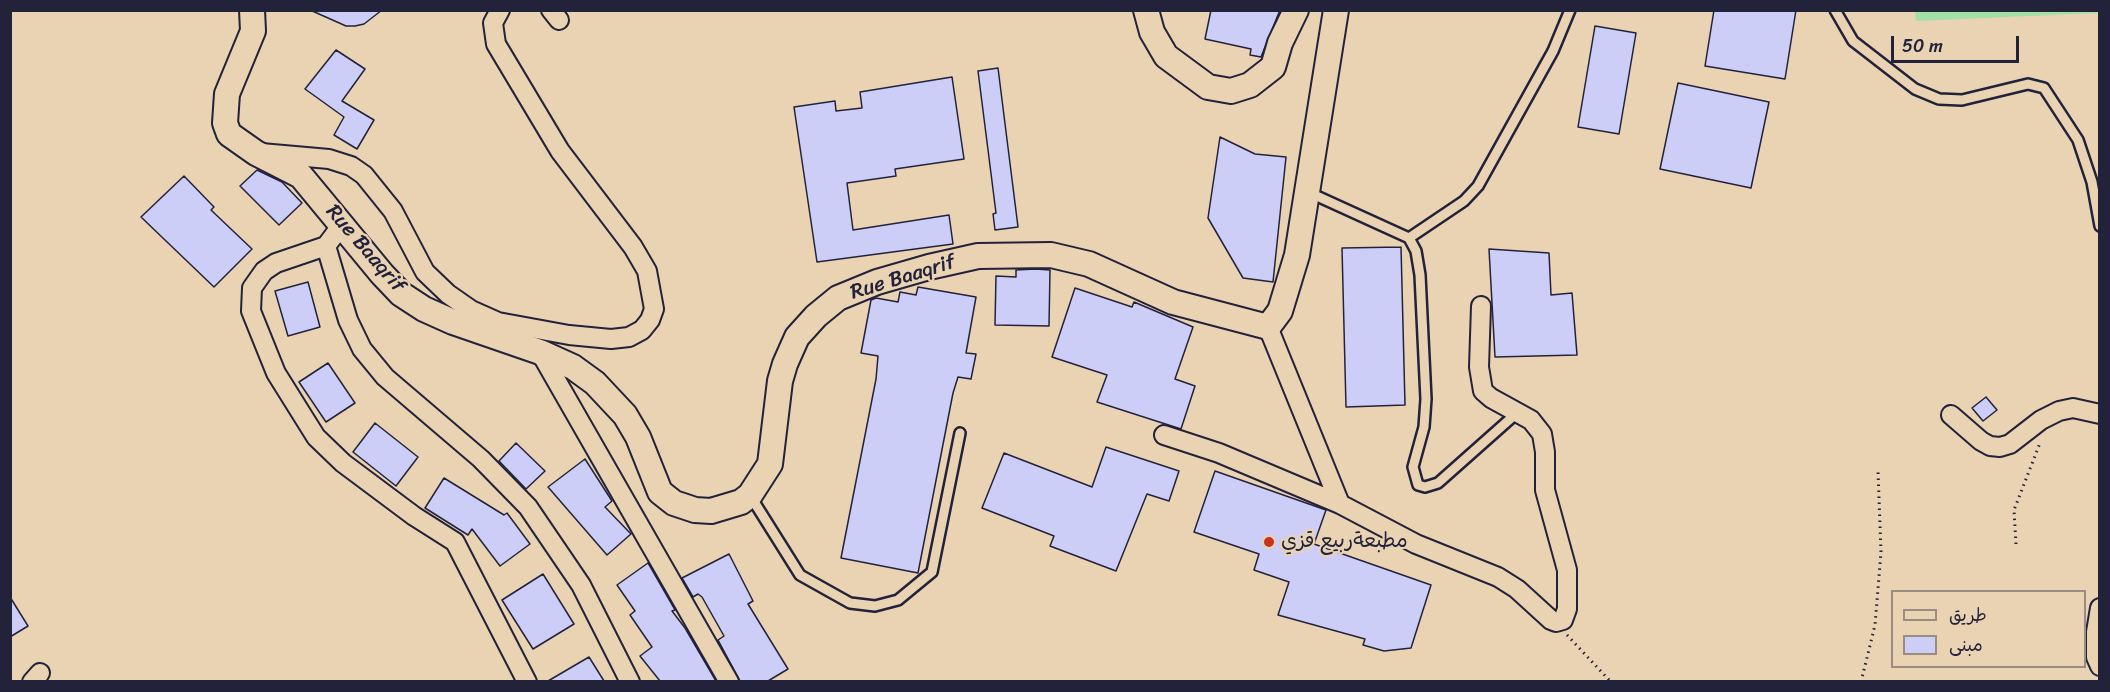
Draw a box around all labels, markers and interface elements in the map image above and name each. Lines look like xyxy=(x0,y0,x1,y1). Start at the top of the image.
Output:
scale bar xyxy=(1894,24,2022,62)
text: 50 m xyxy=(1902,30,1943,62)
street label: Rue Baaqrif xyxy=(320,200,410,298)
street label: Rue Baaqrif xyxy=(848,250,958,306)
place label: مطبعةربيع قزي xyxy=(1281,529,1408,555)
marker: مطبعةربيع قزي xyxy=(1262,535,1276,549)
legend xyxy=(1891,590,2086,668)
text: طريق xyxy=(1949,599,1987,631)
text: مبنى xyxy=(1949,629,1983,661)

